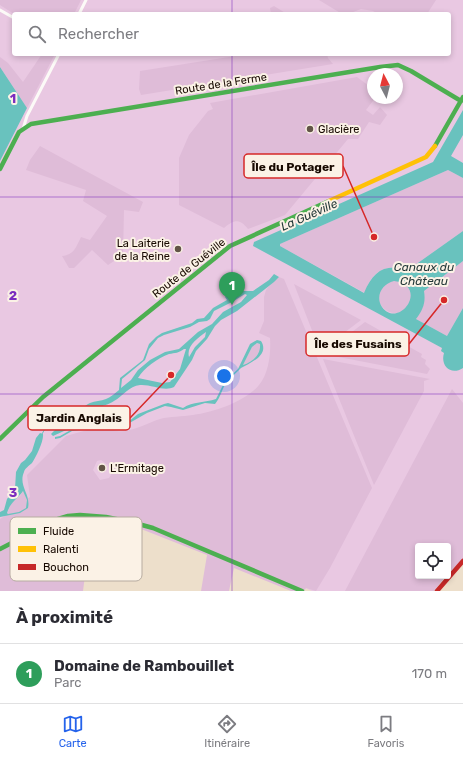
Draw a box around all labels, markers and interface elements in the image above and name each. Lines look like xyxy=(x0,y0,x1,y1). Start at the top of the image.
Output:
search box xyxy=(12,12,451,56)
icon: search xyxy=(26,23,48,45)
text: Rechercher xyxy=(58,25,139,43)
north arrow xyxy=(367,68,403,104)
street label: Route de la Ferme xyxy=(174,70,268,98)
text: 1 xyxy=(10,91,16,106)
place label: Glacière xyxy=(318,123,359,136)
marker: Glacière xyxy=(305,124,315,134)
callout: Île du Potager xyxy=(244,154,343,178)
text: Île du Potager xyxy=(250,160,335,174)
water label: La Guéville xyxy=(278,196,340,234)
street label: Route de Guéville xyxy=(150,235,228,301)
place label: La Laiterie de la Reine xyxy=(114,237,170,263)
marker: La Laiterie de la Reine xyxy=(173,244,183,254)
water label: Canaux du Château xyxy=(394,260,454,288)
pin: 1 xyxy=(219,272,245,305)
text: 2 xyxy=(9,288,17,303)
callout: Île des Fusains xyxy=(306,332,409,356)
text: Île des Fusains xyxy=(313,337,402,351)
your location xyxy=(214,366,234,386)
callout: Jardin Anglais xyxy=(28,406,130,430)
text: Jardin Anglais xyxy=(36,411,122,425)
place label: L'Ermitage xyxy=(110,462,164,475)
marker: L'Ermitage xyxy=(97,463,107,473)
text: 3 xyxy=(9,485,18,500)
legend xyxy=(10,517,142,581)
text: Fluide xyxy=(43,525,74,538)
text: Ralenti xyxy=(43,543,79,556)
map controls xyxy=(415,543,451,579)
button: locate xyxy=(415,543,451,579)
text: Bouchon xyxy=(43,561,89,574)
text: À proximité xyxy=(16,607,113,627)
text: Domaine de Rambouillet xyxy=(54,657,234,675)
text: 1 xyxy=(26,666,32,681)
text: 170 m xyxy=(412,666,447,681)
text: Parc xyxy=(54,675,81,690)
tab: Carte xyxy=(59,713,87,750)
tab: Itinéraire xyxy=(204,713,250,750)
tab: Favoris xyxy=(368,713,404,750)

